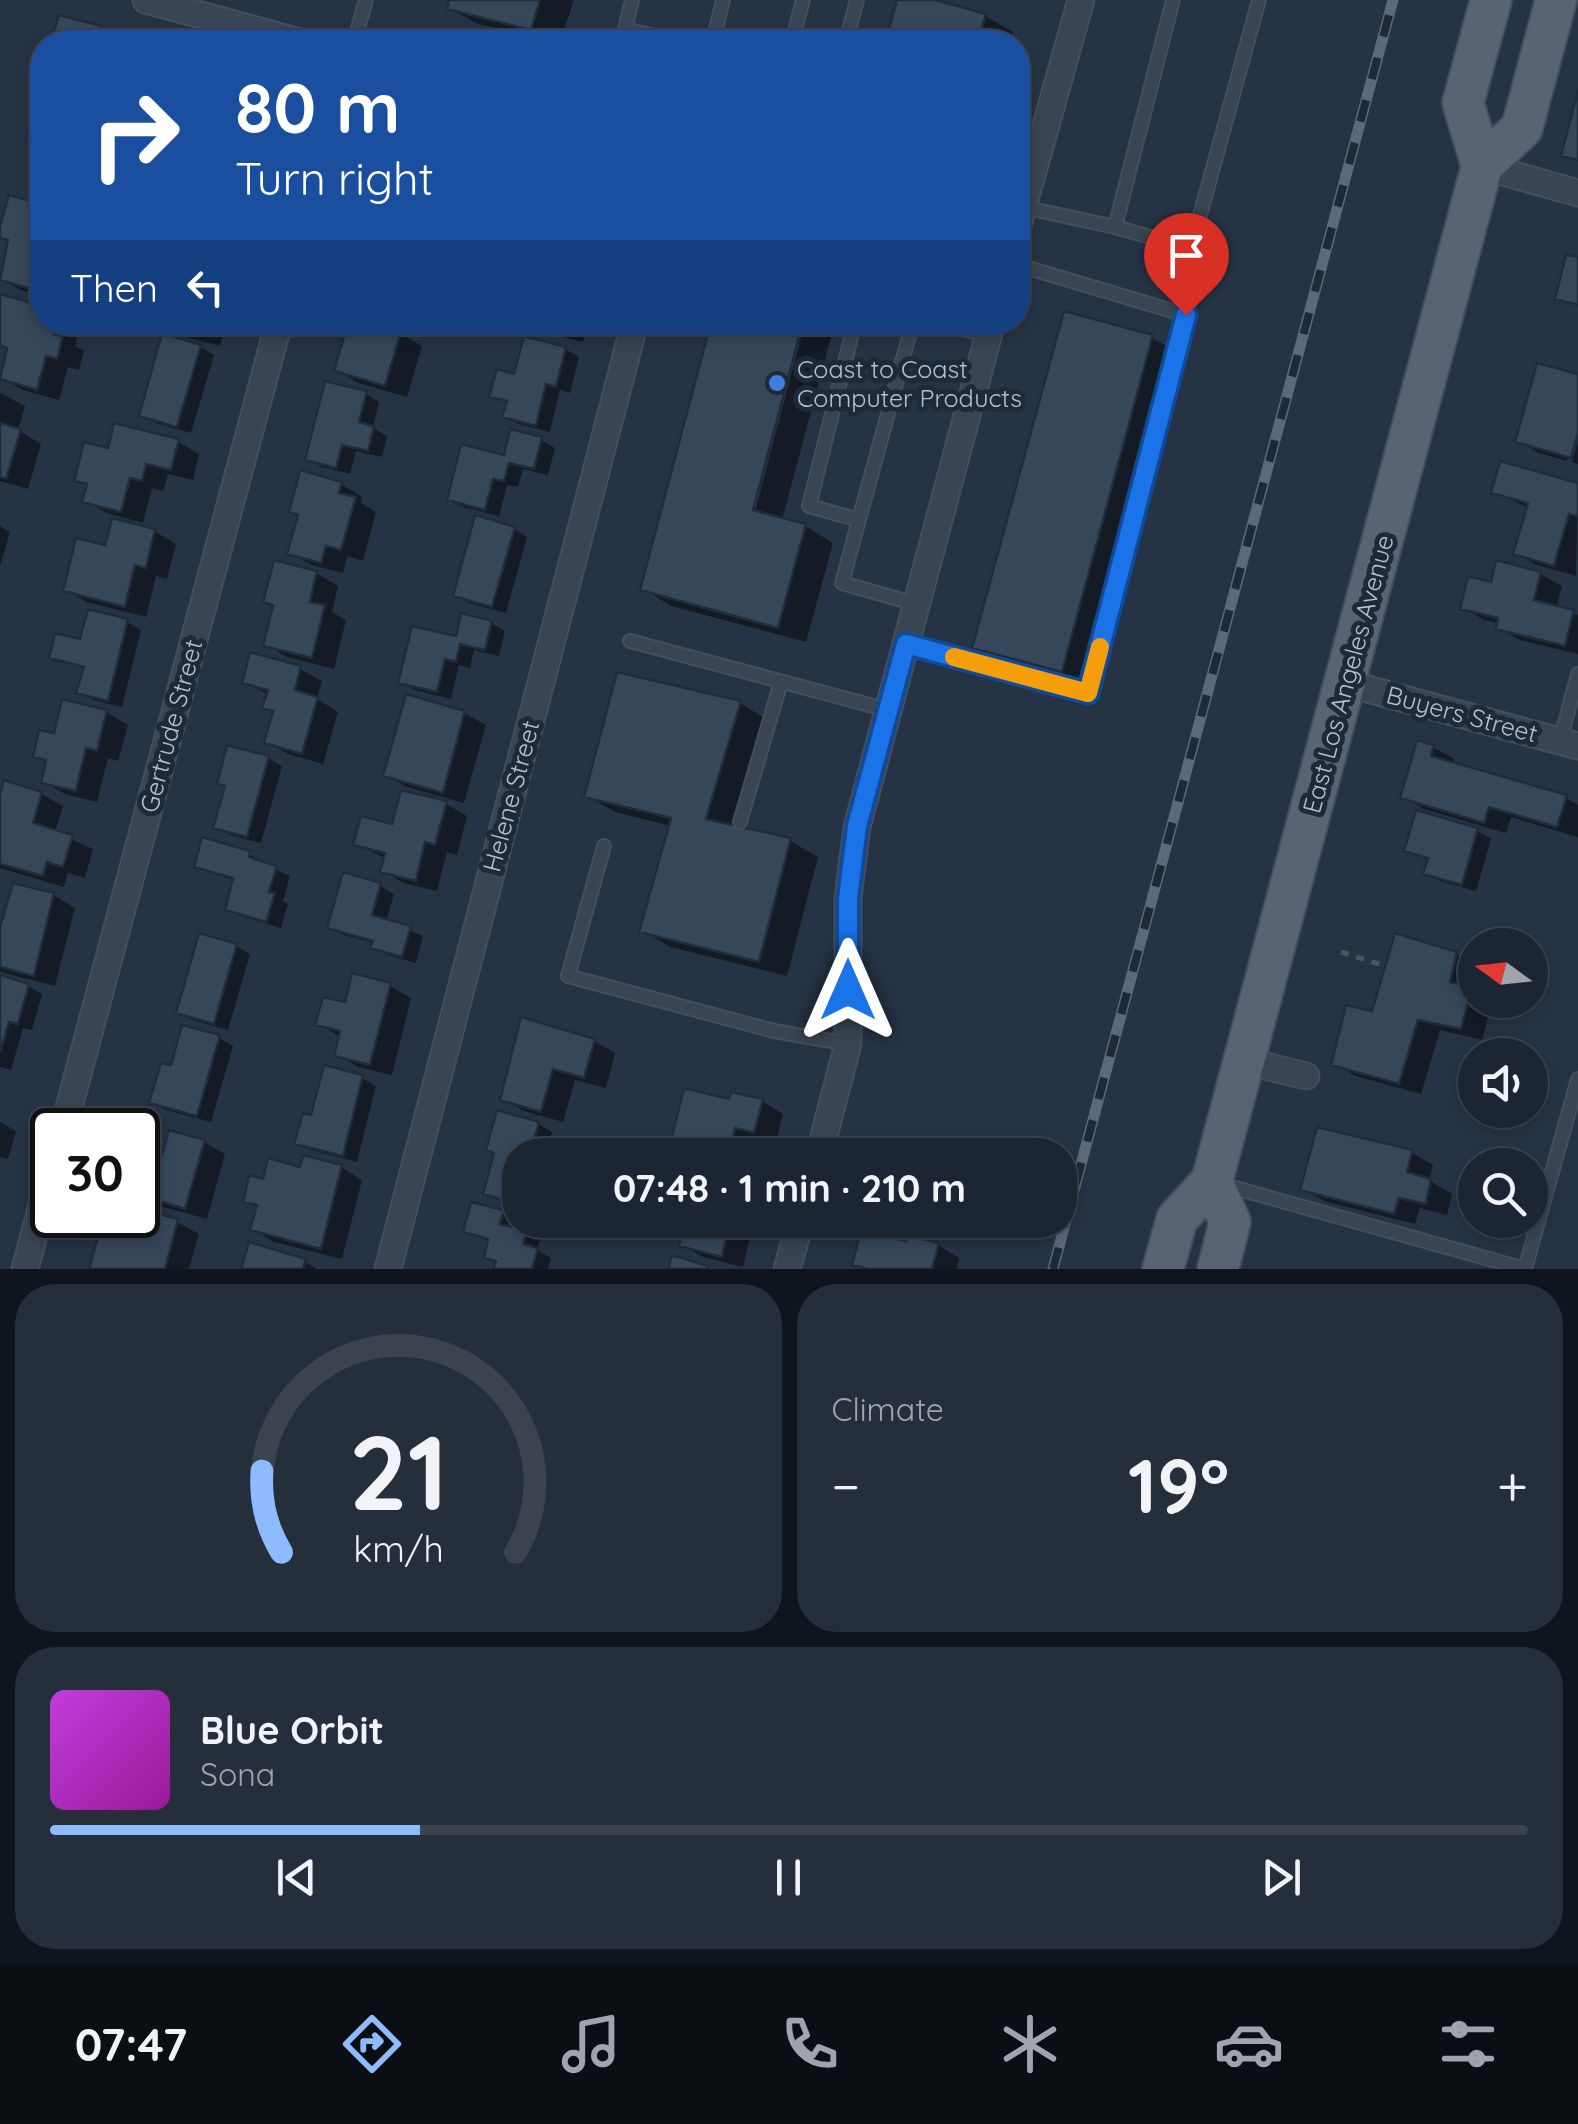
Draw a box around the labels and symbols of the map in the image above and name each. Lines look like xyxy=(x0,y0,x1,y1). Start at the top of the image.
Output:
pin xyxy=(1144,213,1229,316)
place label: Coast to Coast Computer Products xyxy=(797,353,1022,413)
marker: Coast to Coast Computer Products xyxy=(766,372,788,394)
street label: East Los Angeles Avenue xyxy=(1295,531,1400,816)
street label: Gertrude Street xyxy=(133,636,209,816)
street label: Buyers Street xyxy=(1383,678,1541,749)
street label: Helene Street xyxy=(475,717,546,875)
north arrow xyxy=(1458,928,1548,1018)
position arrow xyxy=(796,938,900,1042)
speed limit sign: 30 xyxy=(30,1108,160,1238)

